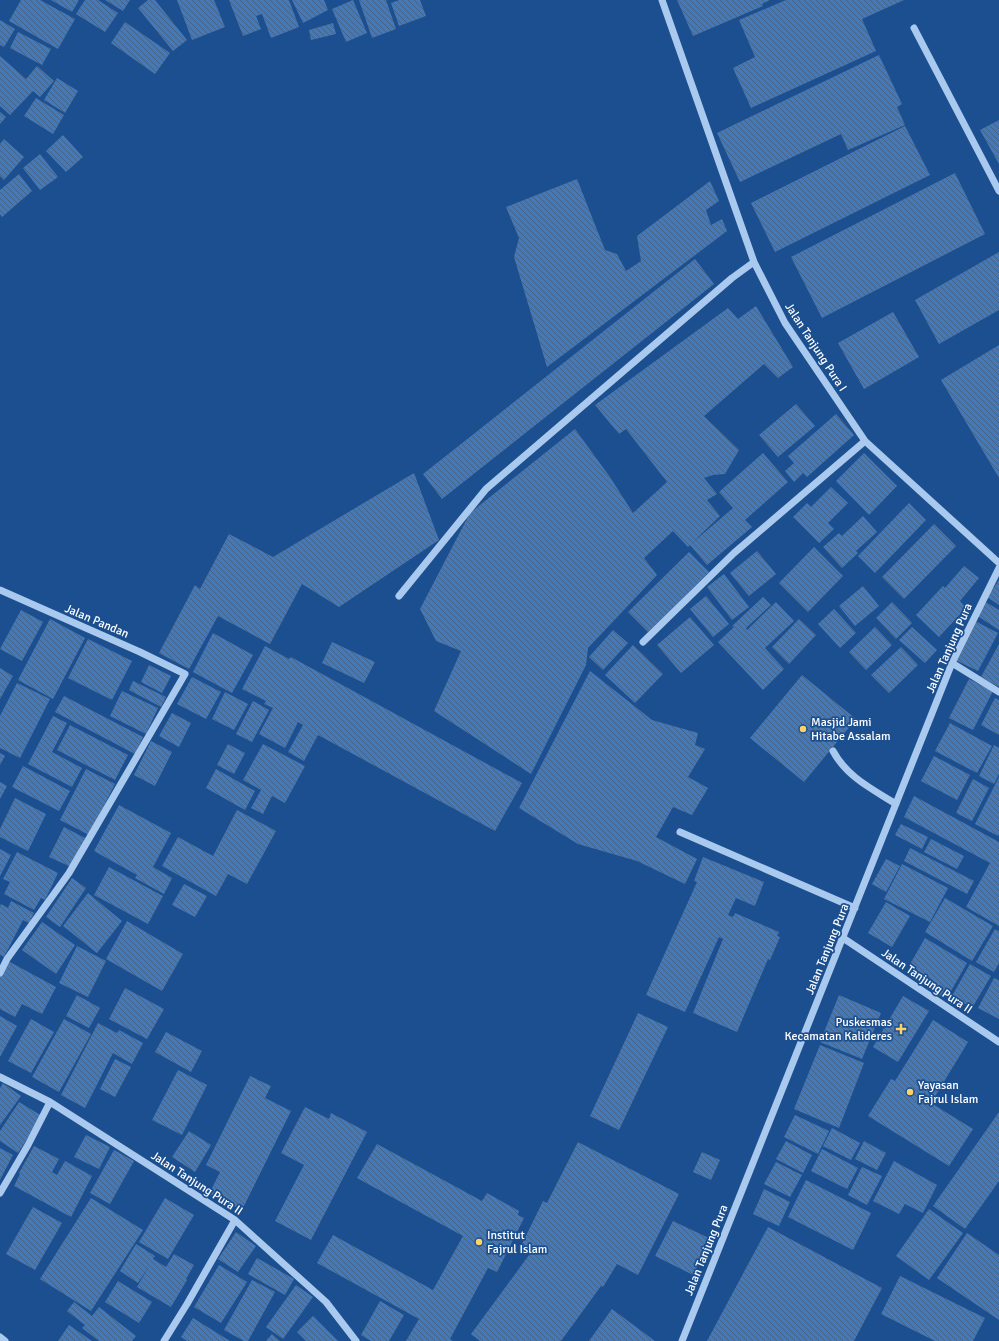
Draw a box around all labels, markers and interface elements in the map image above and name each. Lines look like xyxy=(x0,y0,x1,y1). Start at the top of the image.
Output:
street label: Jalan Tanjung Pura I xyxy=(781,300,850,394)
street label: Jalan Pandan xyxy=(63,601,131,642)
street label: Jalan Tanjung Pura xyxy=(923,601,976,695)
place label: Masjid Jami Hitabe Assalam xyxy=(811,715,891,744)
marker: Masjid Jami Hitabe Assalam xyxy=(798,724,808,734)
street label: Jalan Tanjung Pura xyxy=(802,902,853,997)
street label: Jalan Tanjung Pura II xyxy=(878,945,975,1017)
place label: Puskesmas Kecamatan Kalideres xyxy=(785,1015,892,1044)
marker: Puskesmas Kecamatan Kalideres xyxy=(895,1023,907,1035)
place label: Yayasan Fajrul Islam xyxy=(918,1078,978,1107)
marker: Yayasan Fajrul Islam xyxy=(905,1087,915,1097)
street label: Jalan Tanjung Pura II xyxy=(148,1148,245,1219)
street label: Jalan Tanjung Pura xyxy=(681,1203,732,1298)
place label: Institut Fajrul Islam xyxy=(487,1228,547,1257)
marker: Institut Fajrul Islam xyxy=(474,1237,484,1247)

